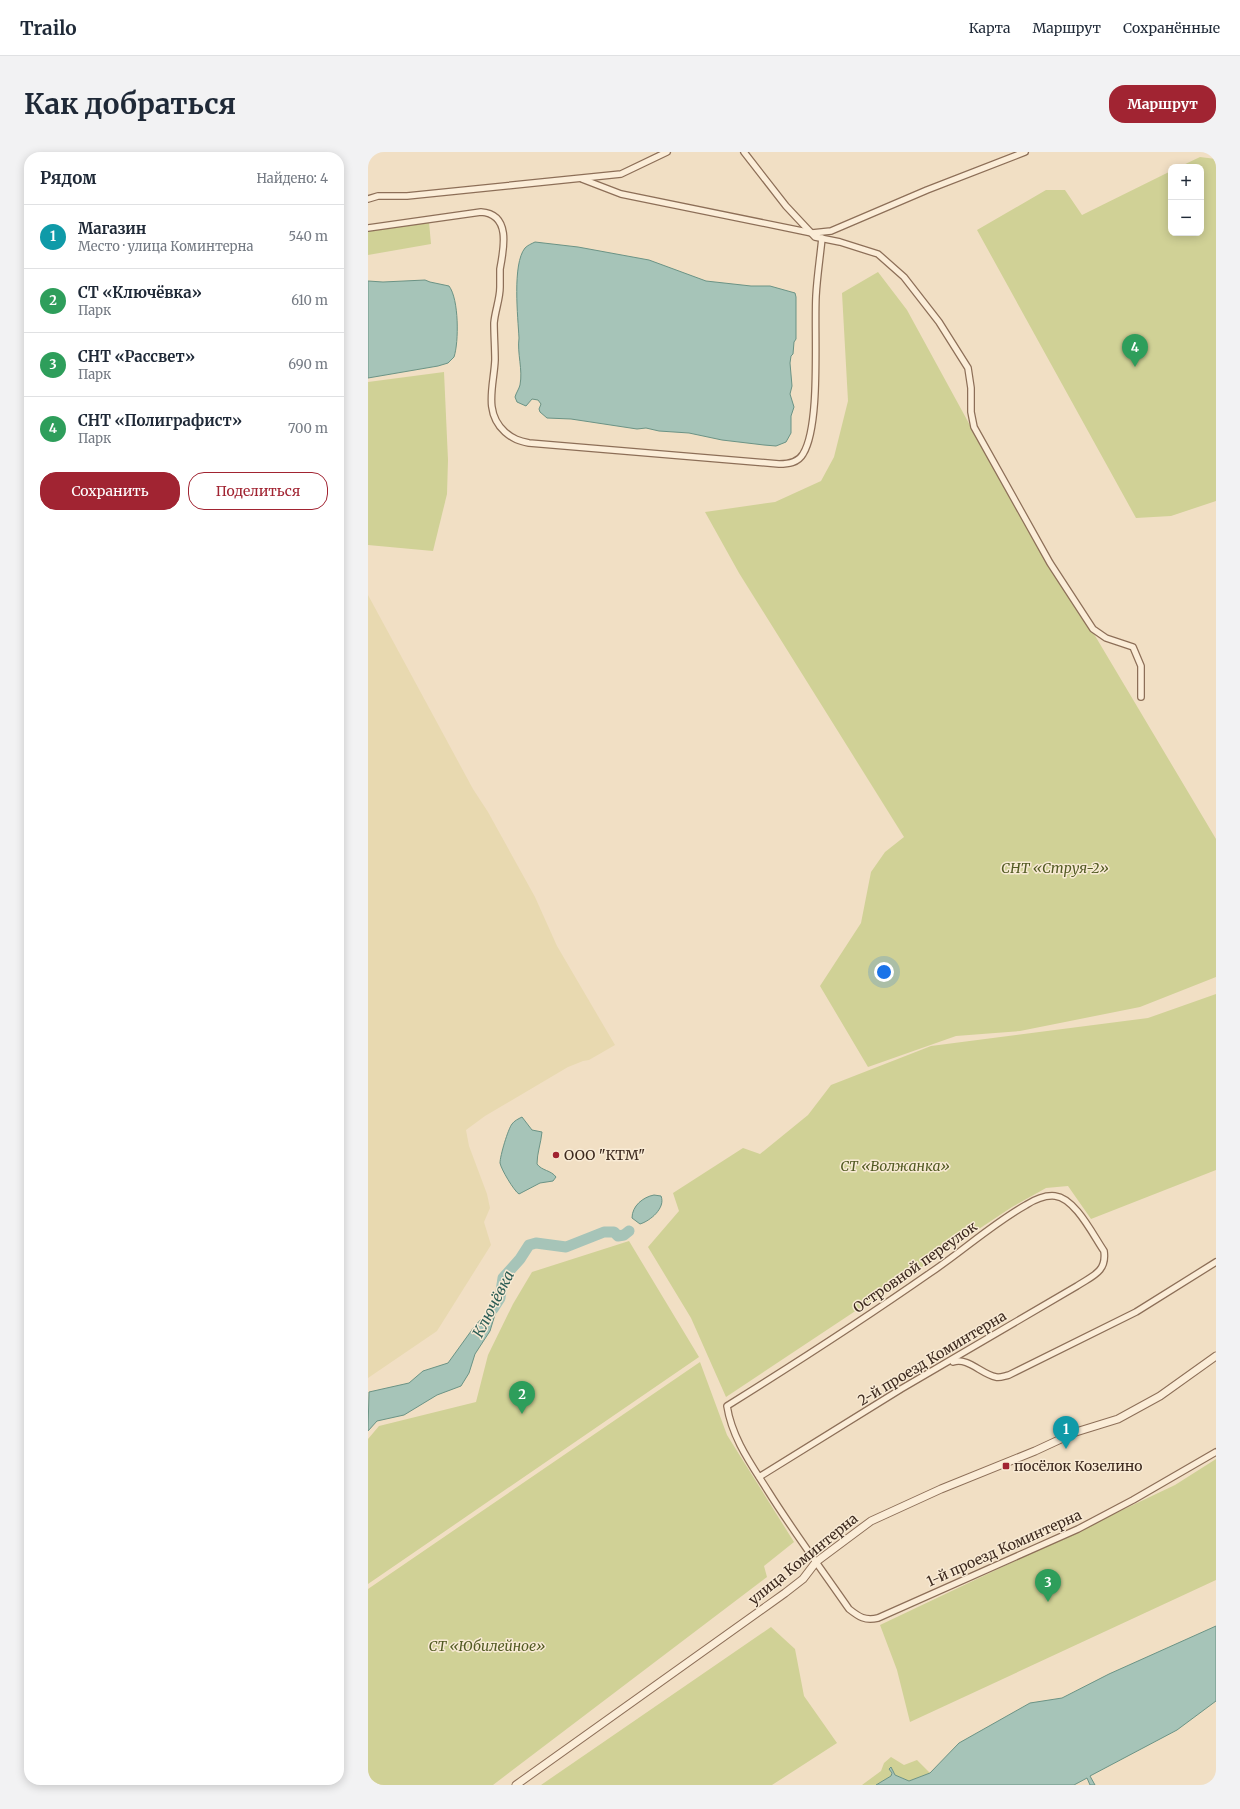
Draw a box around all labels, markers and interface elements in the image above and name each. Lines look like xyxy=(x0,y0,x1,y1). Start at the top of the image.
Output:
text: Trailo xyxy=(20,16,77,40)
text: Карта xyxy=(969,19,1010,37)
text: Маршрут xyxy=(1032,19,1101,37)
text: Сохранённые xyxy=(1123,19,1220,37)
button: Маршрут xyxy=(1109,85,1216,123)
text: Как добраться xyxy=(24,86,236,122)
map controls xyxy=(1168,164,1204,236)
button: + xyxy=(1168,164,1204,200)
text: Рядом xyxy=(40,167,96,189)
text: Найдено: 4 xyxy=(256,170,328,187)
button: − xyxy=(1168,200,1204,236)
text: Магазин xyxy=(78,219,146,238)
text: 1 xyxy=(50,228,56,245)
text: 540 m xyxy=(288,228,328,245)
text: Место · улица Коминтерна xyxy=(78,238,253,255)
text: СТ «Ключёвка» xyxy=(78,283,202,302)
text: 2 xyxy=(49,292,57,309)
text: 610 m xyxy=(291,292,328,309)
text: Парк xyxy=(78,302,111,319)
pin: 4 xyxy=(1122,334,1148,367)
text: СНТ «Рассвет» xyxy=(78,347,195,366)
text: 3 xyxy=(49,356,57,373)
text: 690 m xyxy=(288,356,328,373)
text: Парк xyxy=(78,366,111,383)
text: СНТ «Полиграфист» xyxy=(78,411,242,430)
text: 4 xyxy=(49,420,57,437)
text: 700 m xyxy=(288,420,328,437)
text: Парк xyxy=(78,430,111,447)
button: Сохранить xyxy=(40,472,180,510)
button: Поделиться xyxy=(188,472,328,510)
park label: СНТ «Струя-2» xyxy=(1001,859,1109,877)
your location xyxy=(874,962,894,982)
place label: ООО "КТМ" xyxy=(564,1146,645,1164)
marker: ООО "КТМ" xyxy=(551,1150,561,1160)
park label: СТ «Волжанка» xyxy=(840,1157,950,1175)
street label: Островной переулок xyxy=(849,1217,981,1317)
water label: Ключёвка xyxy=(468,1267,518,1341)
street label: 2-й проезд Коминтерна xyxy=(855,1306,1010,1409)
pin: 2 xyxy=(509,1381,535,1414)
pin: 1 xyxy=(1053,1416,1079,1449)
place label: посёлок Козелино xyxy=(1014,1457,1143,1475)
marker: посёлок Козелино xyxy=(1001,1461,1011,1471)
street label: 1-й проезд Коминтерна xyxy=(924,1505,1085,1590)
street label: улица Коминтерна xyxy=(745,1509,862,1609)
pin: 3 xyxy=(1035,1569,1061,1602)
park label: СТ «Юбилейное» xyxy=(429,1637,545,1655)

